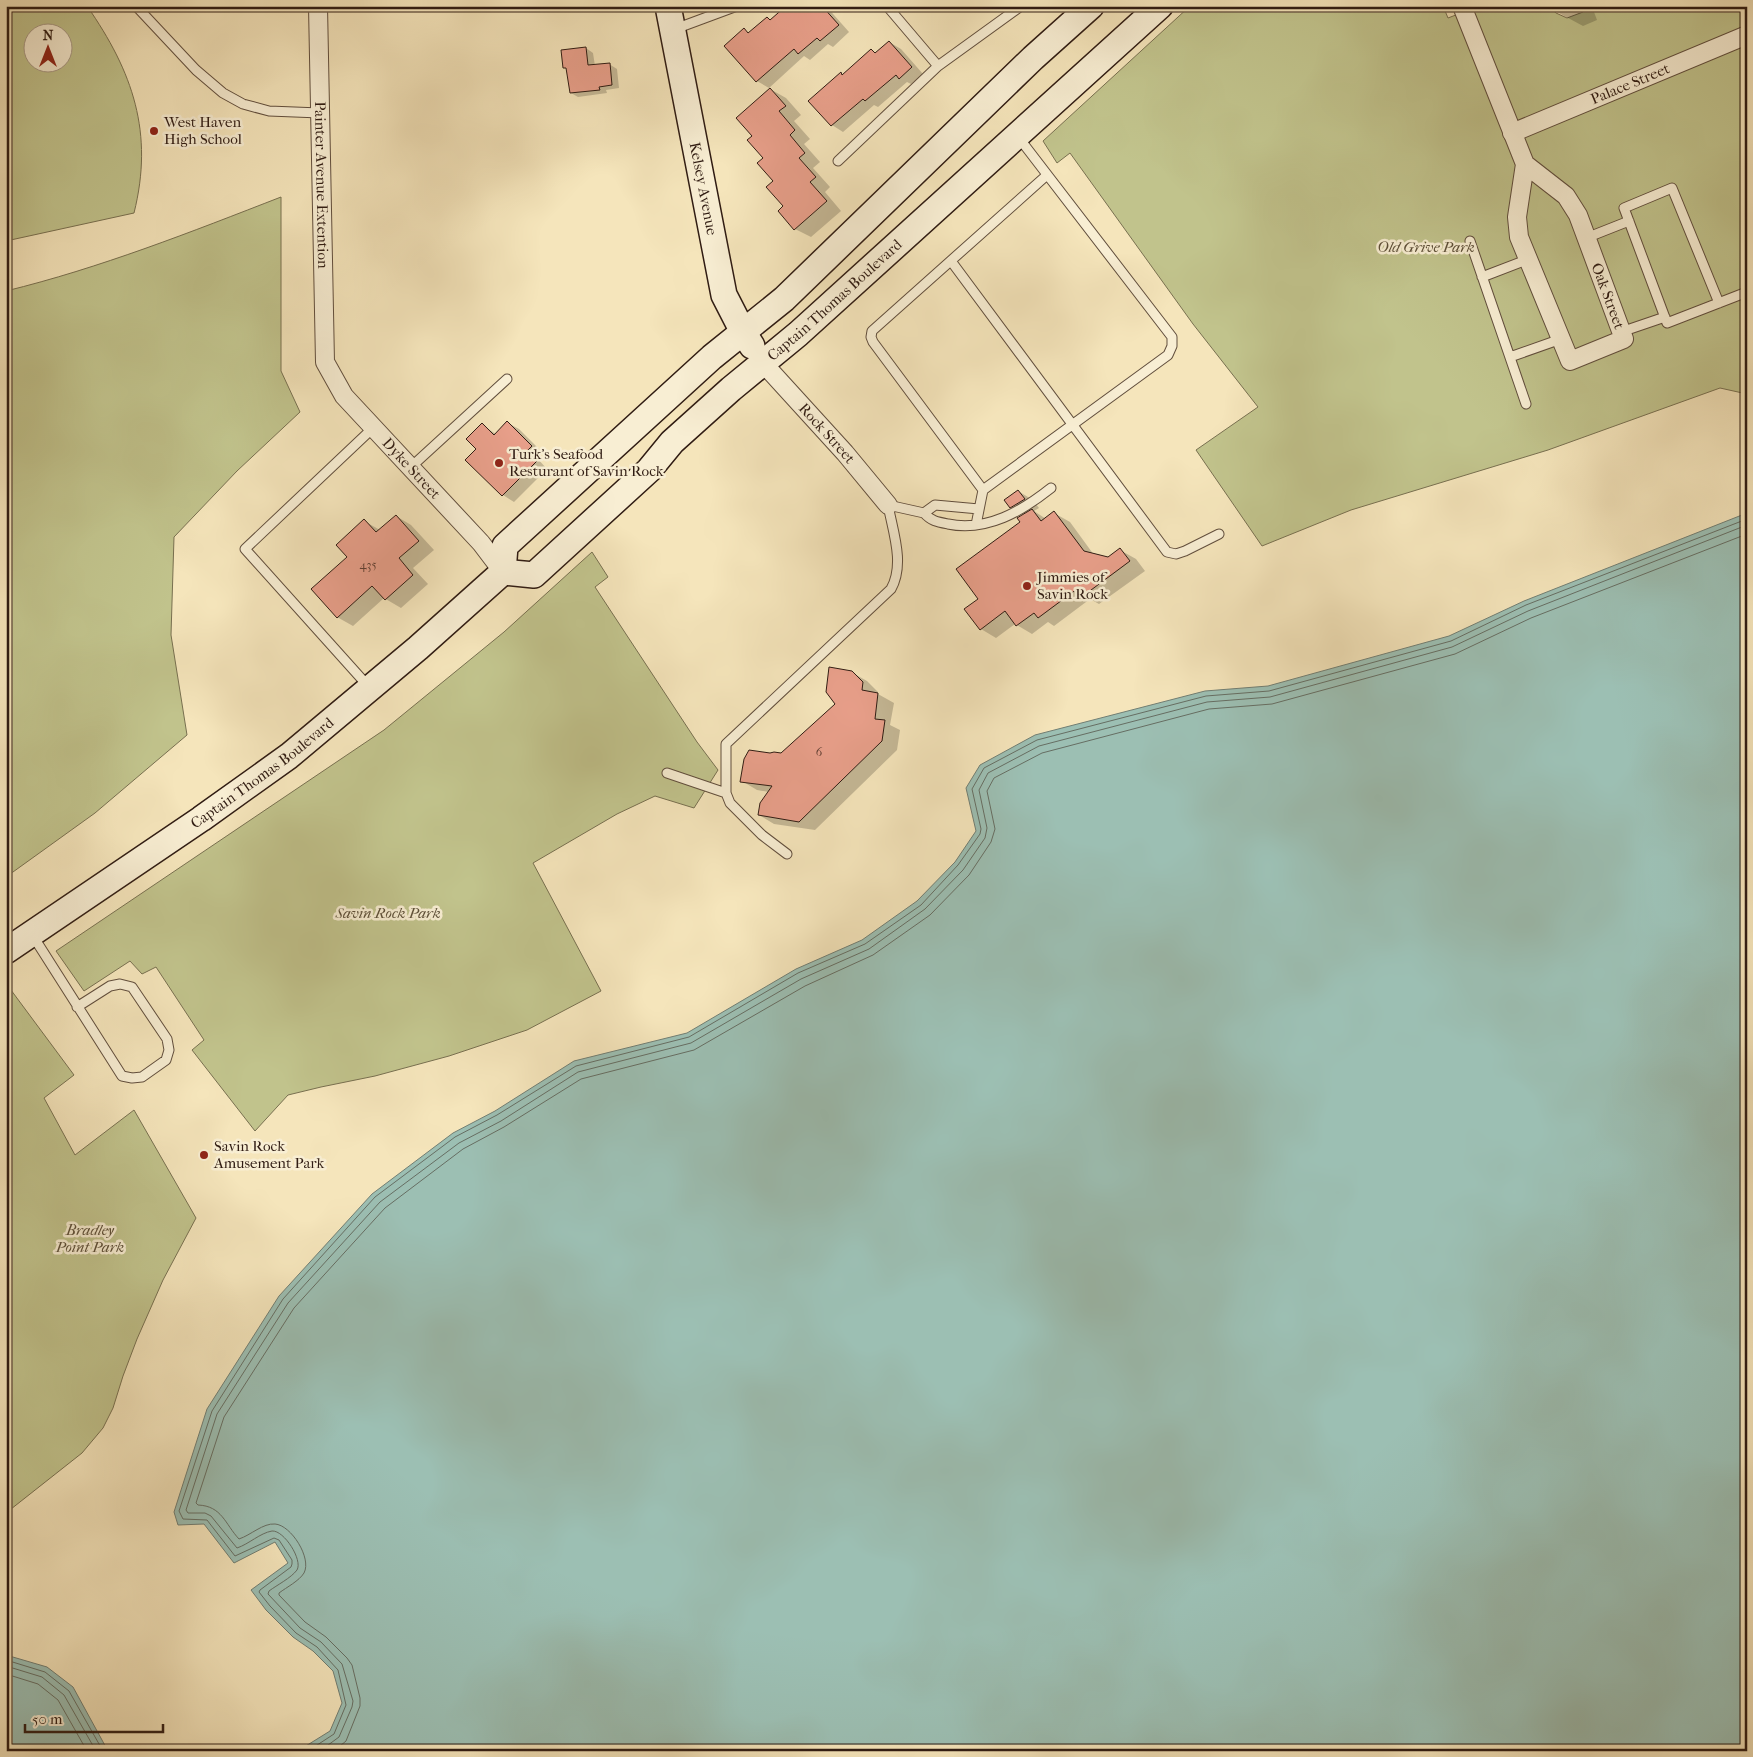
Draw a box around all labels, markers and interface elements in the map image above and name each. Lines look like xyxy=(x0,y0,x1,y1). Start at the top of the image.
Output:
north arrow xyxy=(22,22,72,72)
text: N xyxy=(43,27,54,44)
street label: Palace Street xyxy=(1588,59,1673,108)
street label: Painter Avenue Extention xyxy=(311,101,332,269)
place label: West Haven High School xyxy=(163,113,242,148)
marker: West Haven High School xyxy=(148,125,160,137)
street label: Kelsey Avenue xyxy=(686,140,721,237)
street label: Captain Thomas Boulevard xyxy=(764,235,906,365)
park label: Old Grive Park xyxy=(1377,238,1475,256)
street label: Oak Street xyxy=(1588,260,1629,332)
street label: Rock Street xyxy=(795,399,859,468)
street label: Dyke Street xyxy=(379,434,445,503)
place label: Turk's Seafood Resturant of Savin Rock xyxy=(509,445,664,480)
marker: Turk's Seafood Resturant of Savin Rock xyxy=(493,457,505,469)
house number: 435 xyxy=(359,558,377,572)
place label: Jimmies of Savin Rock xyxy=(1036,568,1108,603)
marker: Jimmies of Savin Rock xyxy=(1021,580,1033,592)
street label: Captain Thomas Boulevard xyxy=(187,713,338,832)
house number: 6 xyxy=(816,745,823,759)
park label: Savin Rock Park xyxy=(334,904,441,922)
place label: Savin Rock Amusement Park xyxy=(213,1137,325,1172)
marker: Savin Rock Amusement Park xyxy=(198,1149,210,1161)
park label: Bradley Point Park xyxy=(55,1221,124,1256)
scale bar xyxy=(25,1702,162,1734)
text: 50 m xyxy=(32,1710,63,1728)

